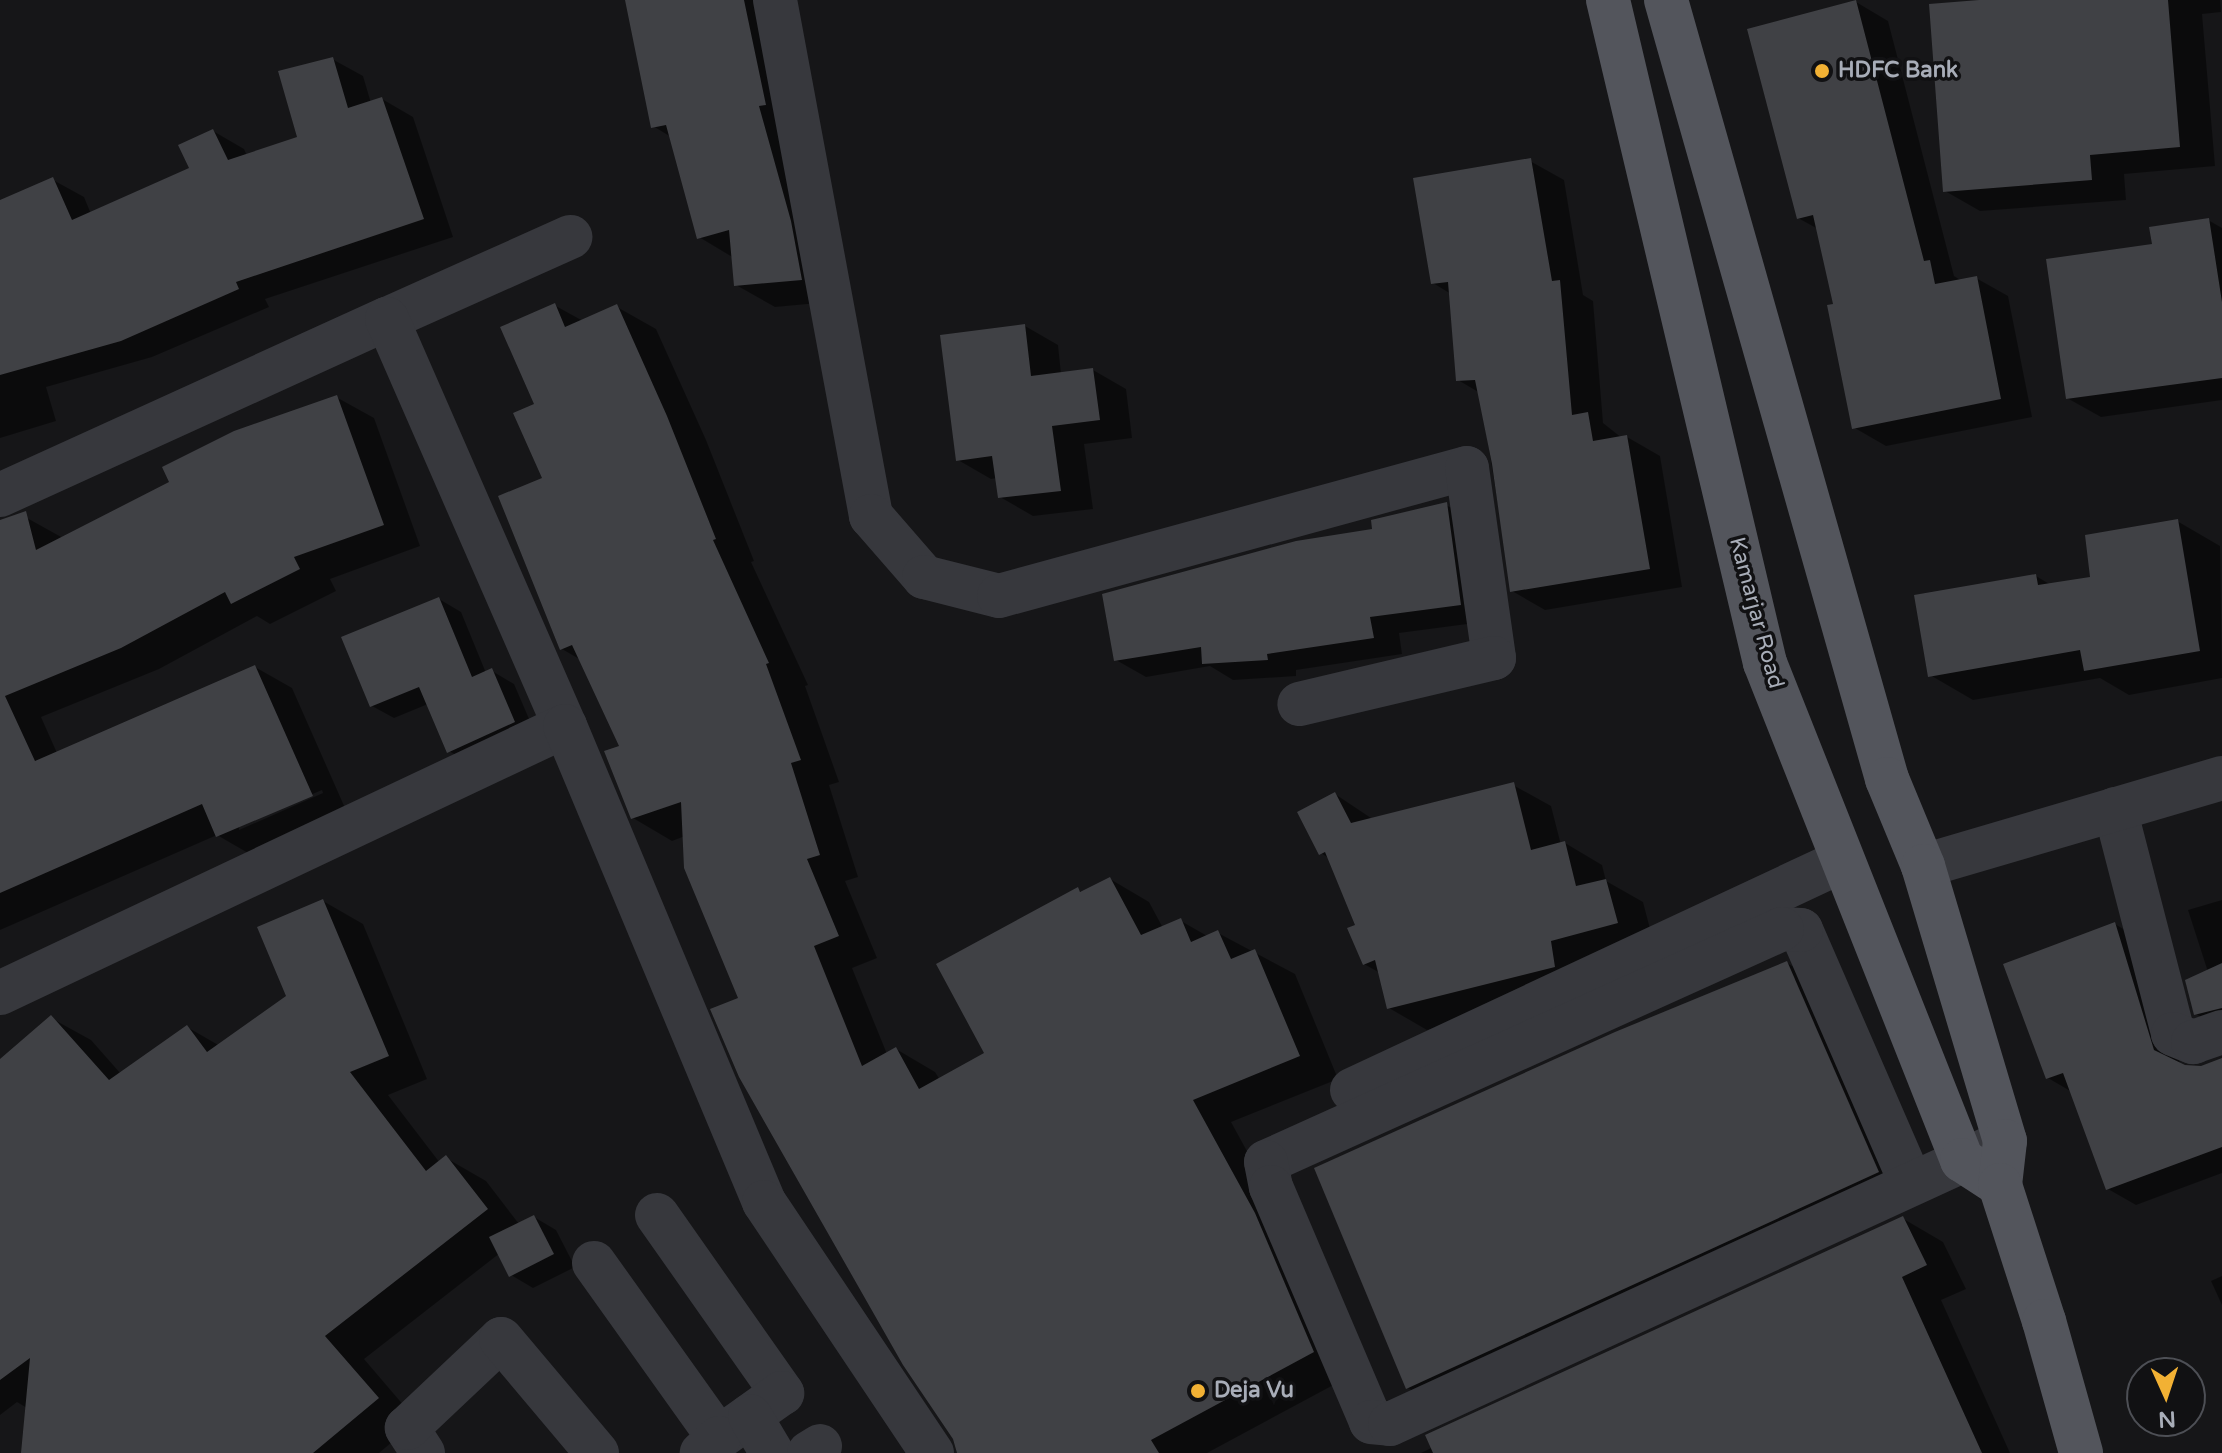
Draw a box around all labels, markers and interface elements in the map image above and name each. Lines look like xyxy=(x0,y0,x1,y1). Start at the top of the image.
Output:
place label: HDFC Bank xyxy=(1838,58,1958,84)
marker: HDFC Bank xyxy=(1813,62,1831,80)
street label: Kamarjar Road xyxy=(1723,534,1789,692)
north arrow xyxy=(2126,1357,2206,1437)
place label: Deja Vu xyxy=(1214,1378,1294,1404)
marker: Deja Vu xyxy=(1189,1382,1207,1400)
text: N xyxy=(2158,1406,2177,1432)

